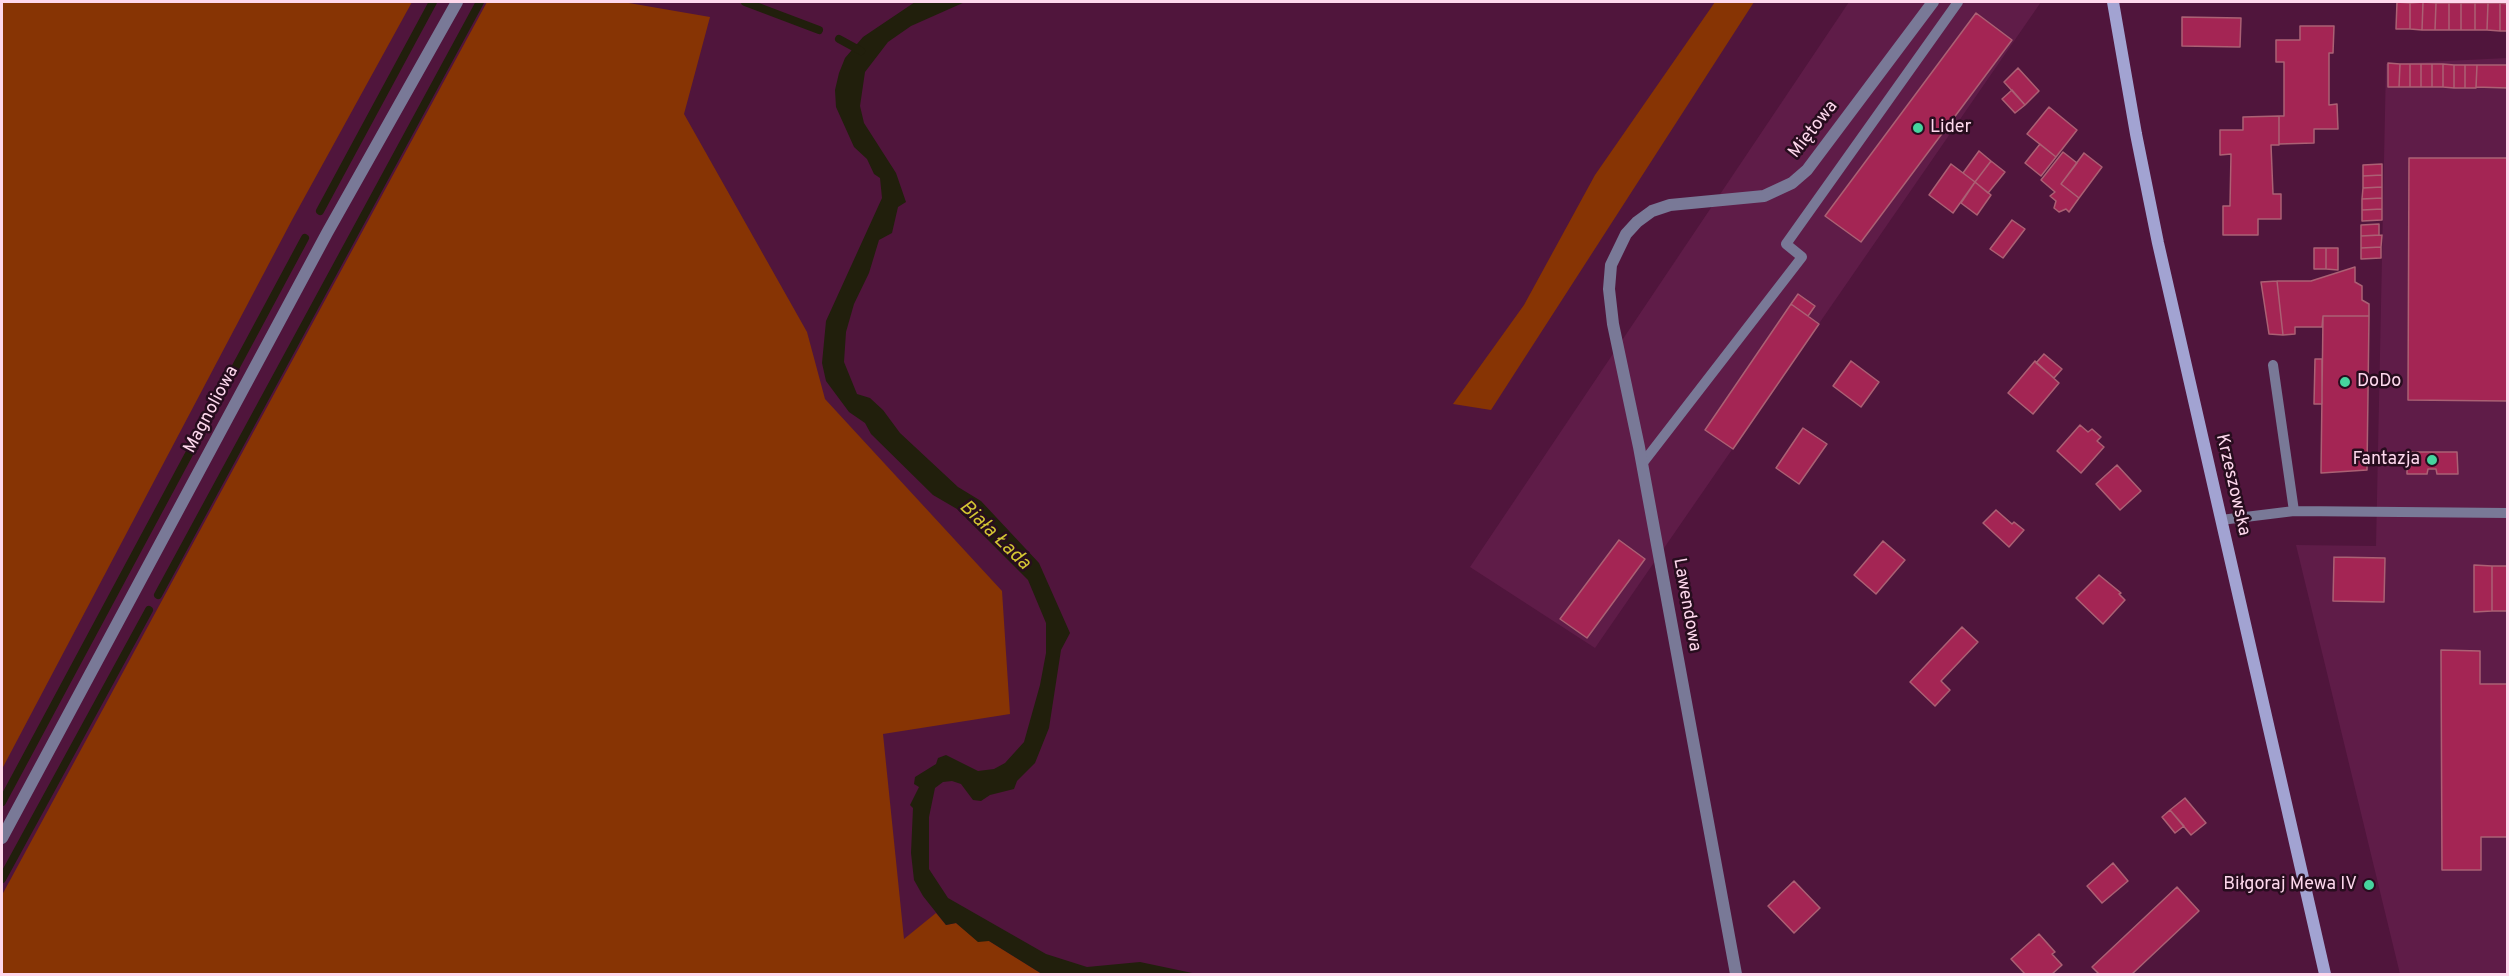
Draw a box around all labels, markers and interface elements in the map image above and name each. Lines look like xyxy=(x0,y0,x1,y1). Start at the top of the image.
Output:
street label: Miętowa xyxy=(1785,97,1843,163)
place label: Lider xyxy=(1930,117,1972,139)
marker: Lider xyxy=(1911,121,1925,135)
street label: Magnoliowa xyxy=(180,363,244,457)
place label: DoDo xyxy=(2357,371,2401,393)
marker: DoDo xyxy=(2338,375,2352,389)
street label: Krzeszowska xyxy=(2210,432,2254,538)
place label: Fantazja xyxy=(2353,449,2420,471)
marker: Fantazja xyxy=(2425,453,2439,467)
water label: Biała Łada xyxy=(953,496,1035,576)
street label: Lawendowa xyxy=(1667,557,1705,653)
place label: Biłgoraj Mewa IV xyxy=(2223,874,2357,896)
marker: Biłgoraj Mewa IV xyxy=(2362,878,2376,892)

